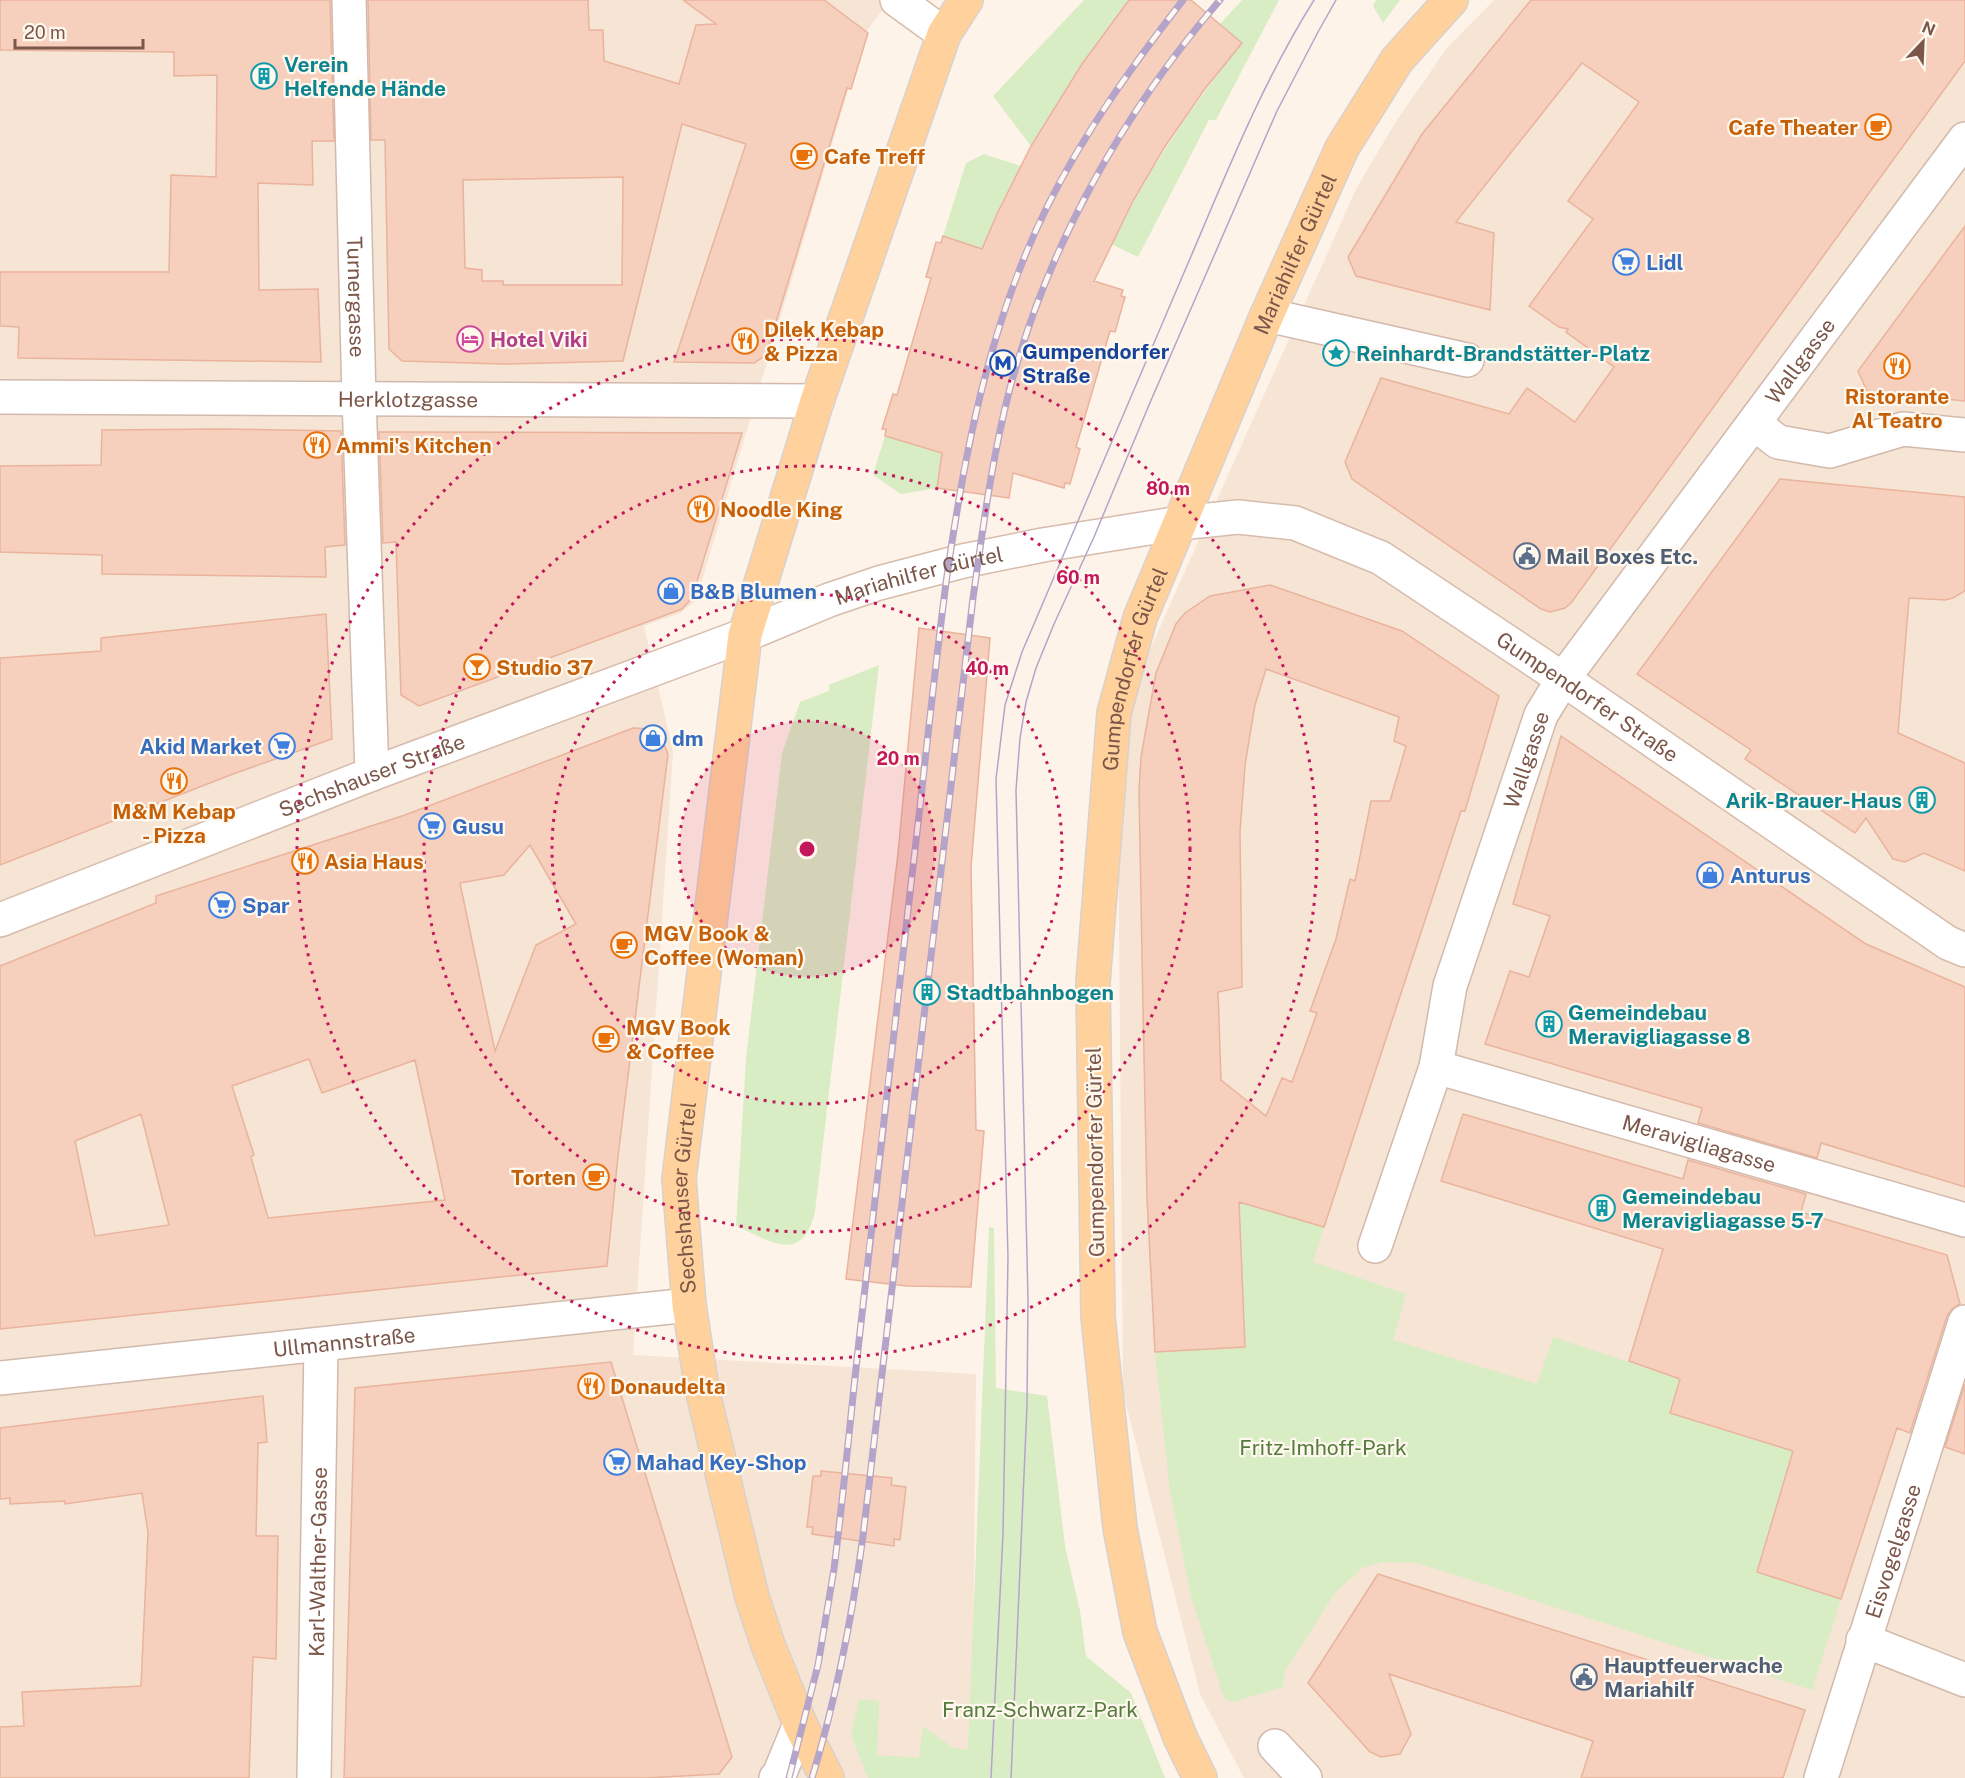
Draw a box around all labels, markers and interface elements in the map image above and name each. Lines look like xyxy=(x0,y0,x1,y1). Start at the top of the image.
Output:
scale bar xyxy=(15,12,142,50)
north arrow xyxy=(1893,12,1953,72)
text: N xyxy=(1919,17,1938,40)
text: 20 m xyxy=(24,22,66,43)
place label: Verein Helfende Hände xyxy=(284,52,446,101)
building icon: Verein Helfende Hände xyxy=(249,61,279,91)
cafe icon: Cafe Theater xyxy=(1863,112,1893,142)
place label: Cafe Theater xyxy=(1728,115,1858,140)
cafe icon: Cafe Treff xyxy=(789,141,819,171)
place label: Cafe Treff xyxy=(824,144,925,169)
street label: Mariahilfer Gürtel xyxy=(1248,169,1341,338)
street label: Turnergasse xyxy=(342,236,370,358)
supermarket icon: Lidl xyxy=(1611,247,1641,277)
place label: Lidl xyxy=(1646,250,1684,275)
street label: Wallgasse xyxy=(1760,313,1840,409)
place label: Dilek Kebap & Pizza xyxy=(764,317,884,366)
hotel icon: Hotel Viki xyxy=(455,324,485,354)
restaurant icon: Dilek Kebap & Pizza xyxy=(730,326,760,356)
place label: Hotel Viki xyxy=(490,327,588,352)
place icon: Reinhardt-Brandstätter-Platz xyxy=(1321,338,1351,368)
place label: Gumpendorfer Straße xyxy=(1022,339,1170,388)
place label: Reinhardt-Brandstätter-Platz xyxy=(1356,341,1650,366)
metro station icon: Gumpendorfer Straße xyxy=(988,348,1018,378)
restaurant icon: Ristorante Al Teatro xyxy=(1882,351,1912,381)
place label: Ristorante Al Teatro xyxy=(1845,384,1949,433)
street label: Herklotzgasse xyxy=(338,386,478,412)
restaurant icon: Ammi's Kitchen xyxy=(302,430,332,460)
place label: Ammi's Kitchen xyxy=(336,433,492,458)
text: 80 m xyxy=(1146,478,1190,499)
restaurant icon: Noodle King xyxy=(686,494,716,524)
place label: Noodle King xyxy=(720,497,843,522)
street label: Mariahilfer Gürtel xyxy=(831,541,1005,610)
public building icon: Mail Boxes Etc. xyxy=(1512,541,1542,571)
place label: Mail Boxes Etc. xyxy=(1546,544,1698,569)
street label: Gumpendorfer Gürtel xyxy=(1097,563,1172,772)
text: 60 m xyxy=(1056,567,1100,588)
shop icon: B&B Blumen xyxy=(656,576,686,606)
place label: B&B Blumen xyxy=(690,579,817,604)
street label: Gumpendorfer Straße xyxy=(1492,626,1683,767)
bar icon: Studio 37 xyxy=(462,652,492,682)
place label: Studio 37 xyxy=(496,655,593,680)
text: 40 m xyxy=(965,658,1009,679)
street label: Wallgasse xyxy=(1498,708,1554,811)
shop icon: dm xyxy=(638,723,668,753)
place label: dm xyxy=(672,726,704,751)
street label: Sechshauser Straße xyxy=(275,728,468,822)
supermarket icon: Akid Market xyxy=(267,731,297,761)
place label: Akid Market xyxy=(140,734,262,759)
text: 20 m xyxy=(876,748,920,769)
restaurant icon: M&M Kebap - Pizza xyxy=(159,766,189,796)
building icon: Arik-Brauer-Haus xyxy=(1907,785,1937,815)
place label: Arik-Brauer-Haus xyxy=(1726,788,1902,813)
place label: M&M Kebap - Pizza xyxy=(112,799,236,848)
supermarket icon: Gusu xyxy=(417,811,447,841)
place label: Gusu xyxy=(452,814,504,839)
centre of rings xyxy=(797,839,817,859)
restaurant icon: Asia Haus xyxy=(290,846,320,876)
place label: Asia Haus xyxy=(324,849,424,874)
shop icon: Anturus xyxy=(1695,860,1725,890)
place label: Anturus xyxy=(1730,863,1811,888)
supermarket icon: Spar xyxy=(207,890,237,920)
place label: Spar xyxy=(242,893,290,918)
place label: MGV Book & Coffee (Woman) xyxy=(644,921,805,970)
cafe icon: MGV Book & Coffee (Woman) xyxy=(609,930,639,960)
building icon: Stadtbahnbogen xyxy=(912,977,942,1007)
place label: Stadtbahnbogen xyxy=(946,980,1114,1005)
place label: Gemeindebau Meravigliagasse 8 xyxy=(1568,1000,1751,1049)
building icon: Gemeindebau Meravigliagasse 8 xyxy=(1534,1009,1564,1039)
place label: MGV Book & Coffee xyxy=(626,1015,731,1064)
cafe icon: MGV Book & Coffee xyxy=(591,1024,621,1054)
street label: Gumpendorfer Gürtel xyxy=(1081,1047,1109,1257)
street label: Sechshauser Gürtel xyxy=(666,1100,701,1295)
street label: Meravigliagasse xyxy=(1619,1109,1779,1177)
cafe icon: Torten xyxy=(581,1162,611,1192)
place label: Torten xyxy=(511,1165,576,1190)
place label: Gemeindebau Meravigliagasse 5-7 xyxy=(1622,1184,1824,1233)
building icon: Gemeindebau Meravigliagasse 5-7 xyxy=(1587,1193,1617,1223)
street label: Ullmannstraße xyxy=(272,1322,417,1362)
restaurant icon: Donaudelta xyxy=(576,1371,606,1401)
place label: Donaudelta xyxy=(610,1374,726,1399)
park label: Fritz-Imhoff-Park xyxy=(1239,1435,1407,1460)
supermarket icon: Mahad Key-Shop xyxy=(602,1447,632,1477)
place label: Mahad Key-Shop xyxy=(636,1450,807,1475)
street label: Karl-Walther-Gasse xyxy=(303,1467,332,1657)
street label: Eisvogelgasse xyxy=(1860,1481,1926,1621)
place label: Hauptfeuerwache Mariahilf xyxy=(1604,1653,1783,1702)
public building icon: Hauptfeuerwache Mariahilf xyxy=(1569,1662,1599,1692)
park label: Franz-Schwarz-Park xyxy=(942,1697,1138,1722)

